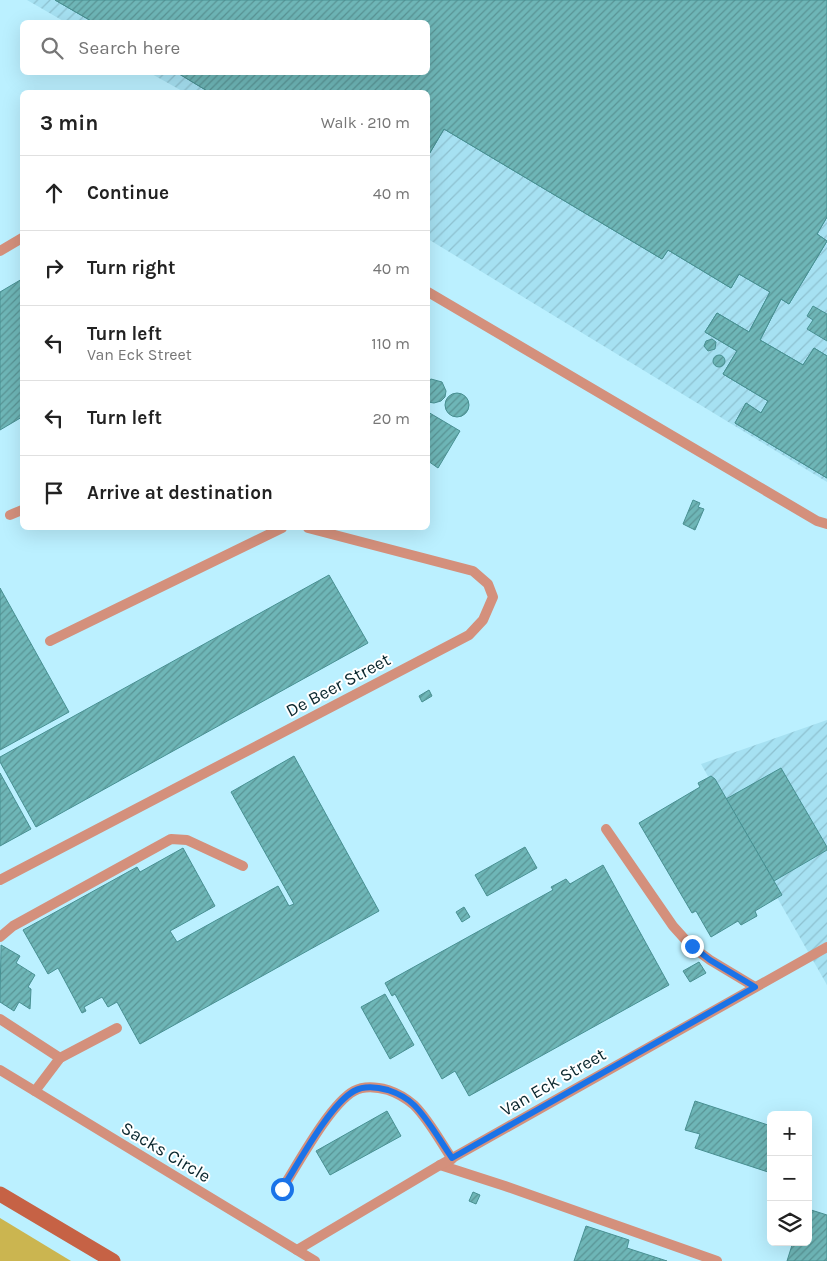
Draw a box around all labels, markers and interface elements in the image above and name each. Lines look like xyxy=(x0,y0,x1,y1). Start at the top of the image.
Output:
search box xyxy=(20,20,430,75)
icon: search xyxy=(38,34,66,62)
text: Search here xyxy=(78,37,180,59)
text: 3 min xyxy=(40,111,98,135)
text: Walk · 210 m xyxy=(321,113,410,132)
icon: ahead xyxy=(40,179,68,207)
text: Continue xyxy=(87,182,169,204)
text: 40 m xyxy=(373,184,410,203)
icon: right xyxy=(40,254,68,282)
text: Turn right xyxy=(87,257,176,279)
text: 40 m xyxy=(373,259,410,278)
text: Turn left xyxy=(87,323,162,345)
icon: left xyxy=(40,329,68,357)
text: 110 m xyxy=(371,334,410,353)
text: Van Eck Street xyxy=(87,345,192,364)
icon: left xyxy=(40,404,68,432)
text: Turn left xyxy=(87,407,162,429)
text: 20 m xyxy=(372,409,410,428)
icon: arrive xyxy=(40,479,68,507)
text: Arrive at destination xyxy=(87,482,273,504)
street label: De Beer Street xyxy=(282,648,394,722)
route end xyxy=(681,935,704,958)
street label: Van Eck Street xyxy=(496,1043,610,1121)
map controls xyxy=(767,1111,812,1246)
button: + xyxy=(767,1111,812,1156)
street label: Sacks Circle xyxy=(117,1117,215,1187)
button: − xyxy=(767,1156,812,1201)
route start xyxy=(271,1178,294,1201)
button: layers xyxy=(767,1201,812,1246)

